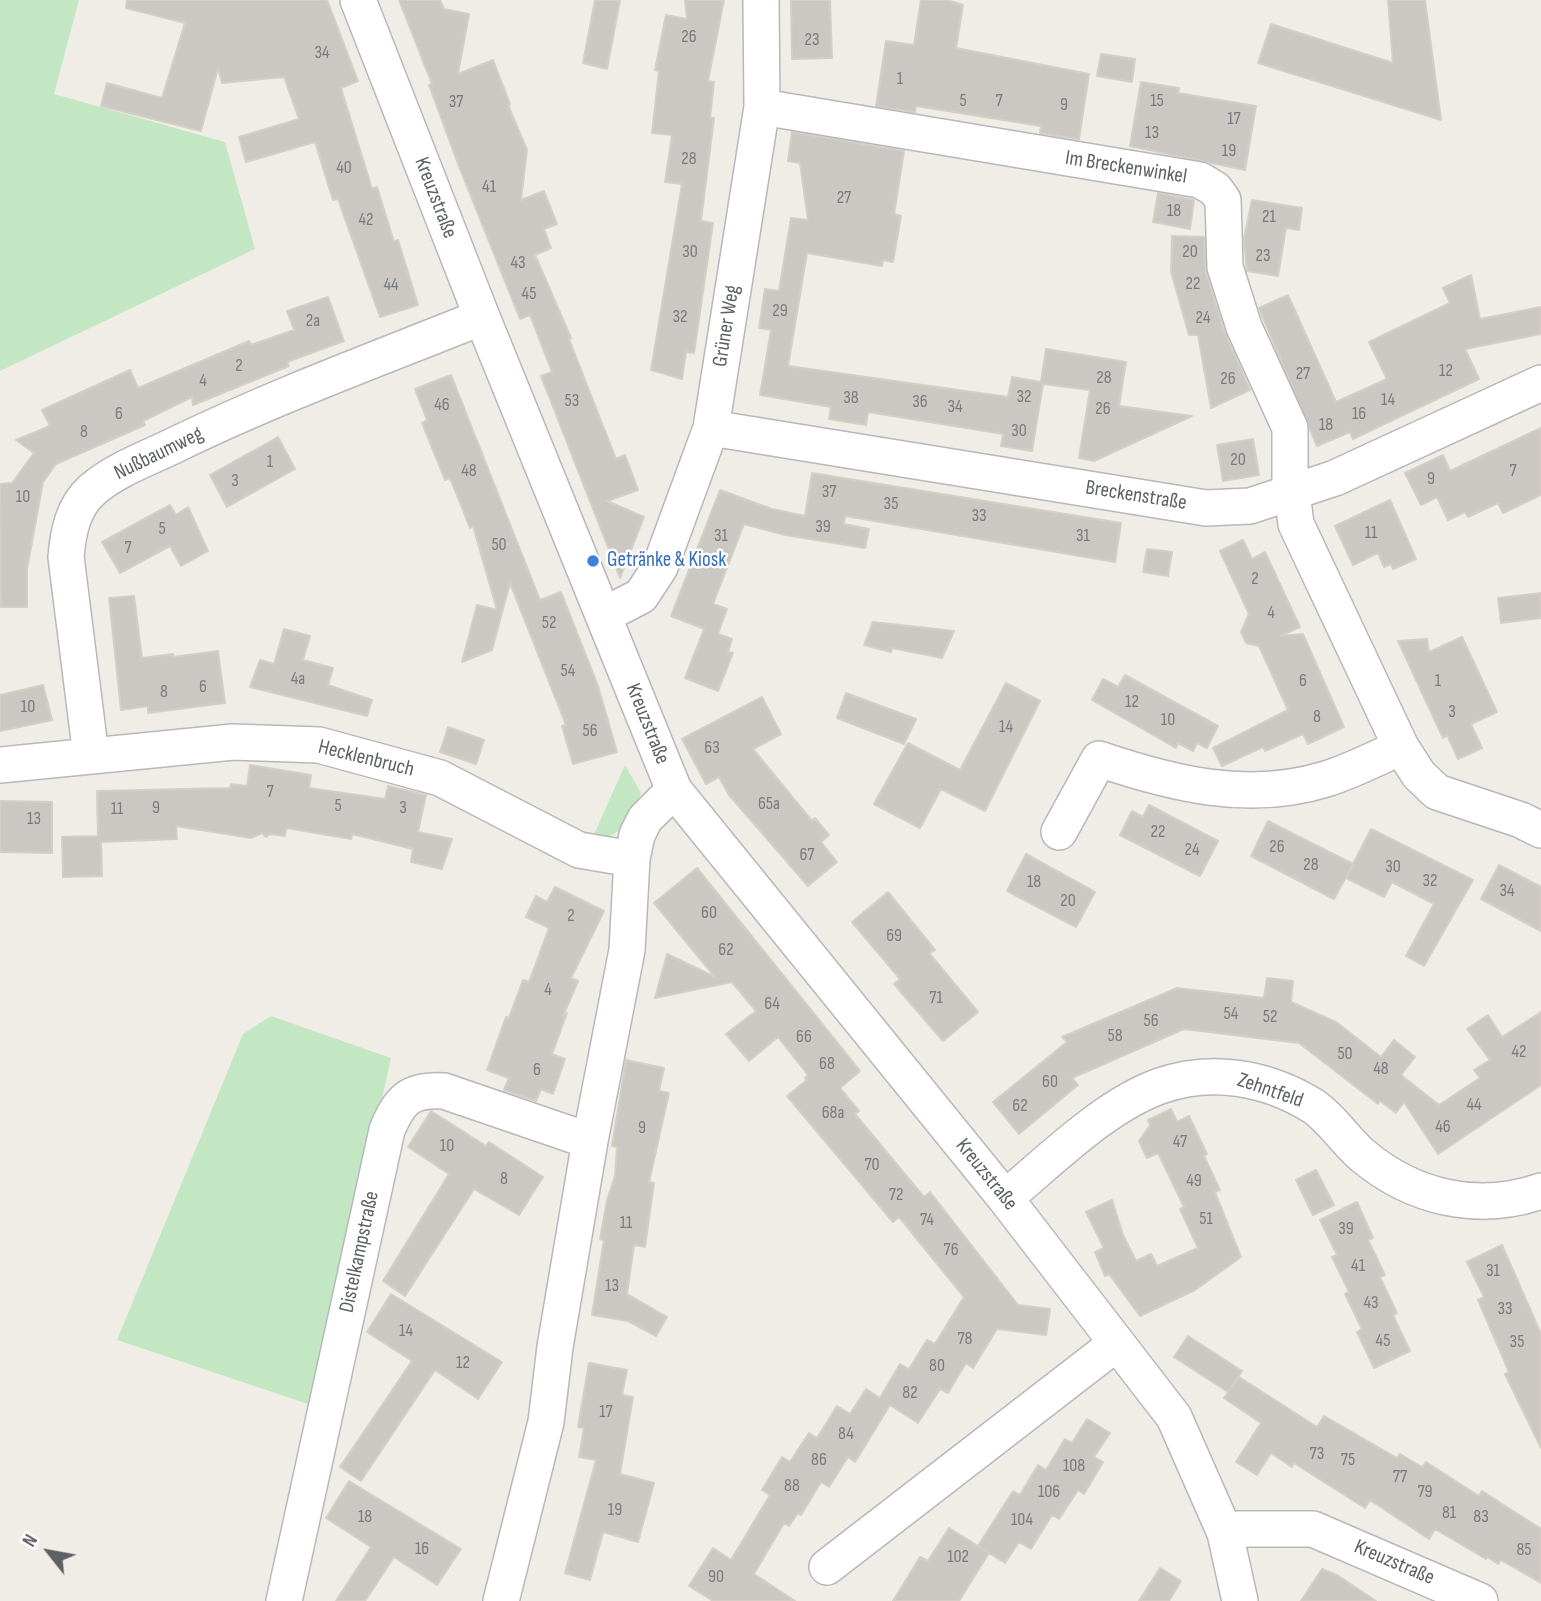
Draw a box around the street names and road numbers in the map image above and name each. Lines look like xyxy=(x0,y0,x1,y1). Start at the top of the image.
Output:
street label: Im Breckenwinkel xyxy=(1063,146,1189,190)
street label: Kreuzstraße xyxy=(408,154,462,242)
street label: Grüner Weg xyxy=(708,283,746,369)
street label: Nußbaumweg xyxy=(110,422,208,486)
street label: Breckenstraße xyxy=(1084,476,1188,516)
street label: Kreuzstraße xyxy=(619,680,675,768)
street label: Hecklenbruch xyxy=(316,735,416,783)
street label: Zehntfeld xyxy=(1234,1068,1306,1114)
street label: Kreuzstraße xyxy=(950,1134,1022,1216)
street label: Distelkampstraße xyxy=(335,1189,385,1315)
street label: Kreuzstraße xyxy=(1350,1535,1438,1591)

